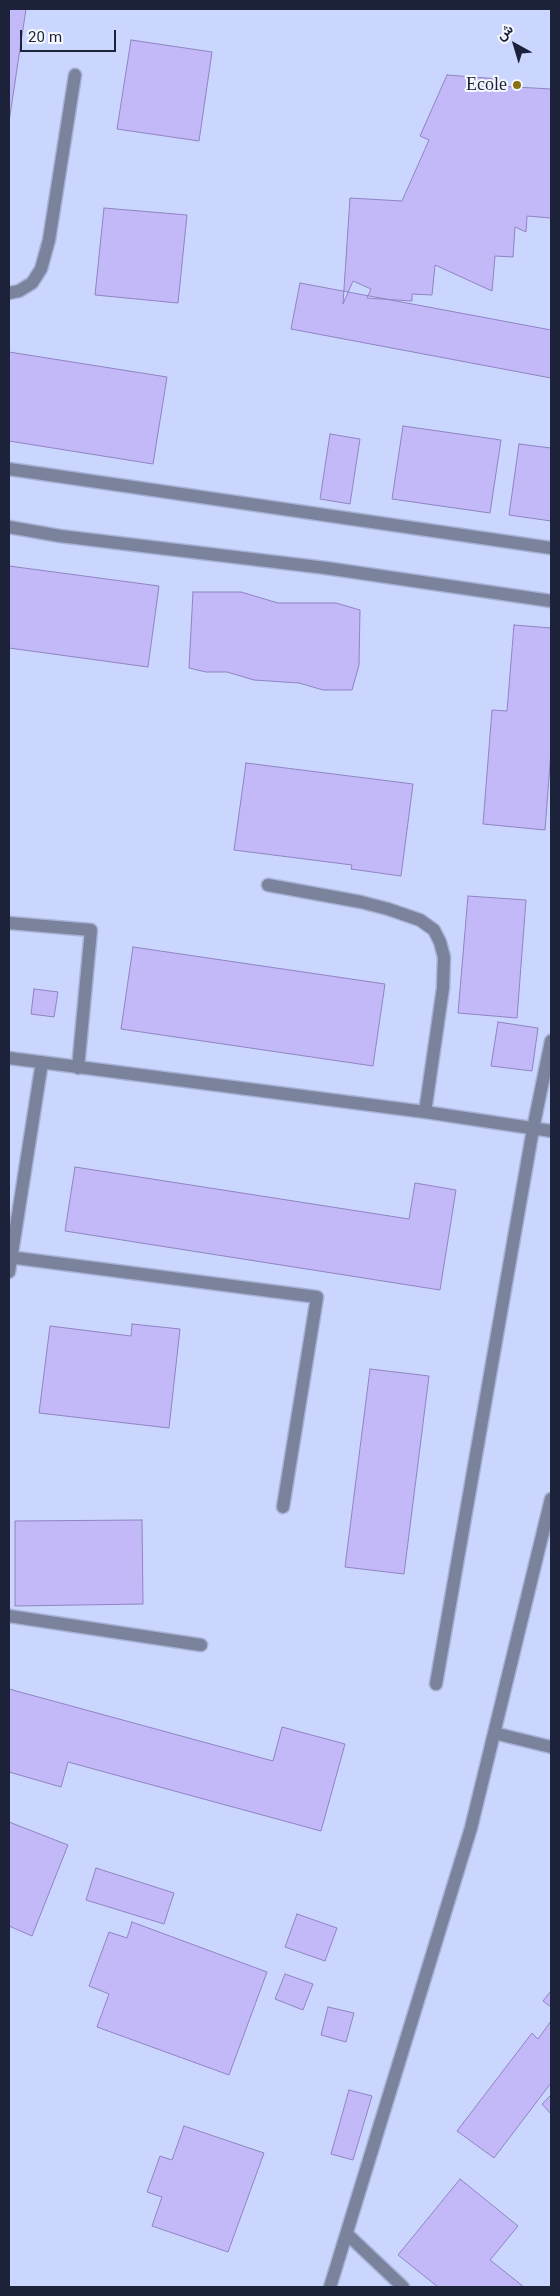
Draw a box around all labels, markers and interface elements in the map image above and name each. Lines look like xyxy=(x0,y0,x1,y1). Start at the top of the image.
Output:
scale bar xyxy=(22,20,119,52)
north arrow xyxy=(490,20,540,70)
text: ش xyxy=(492,20,519,47)
text: 20 m xyxy=(28,27,62,50)
place label: Ecole xyxy=(463,74,507,96)
marker: Ecole xyxy=(511,79,523,91)

